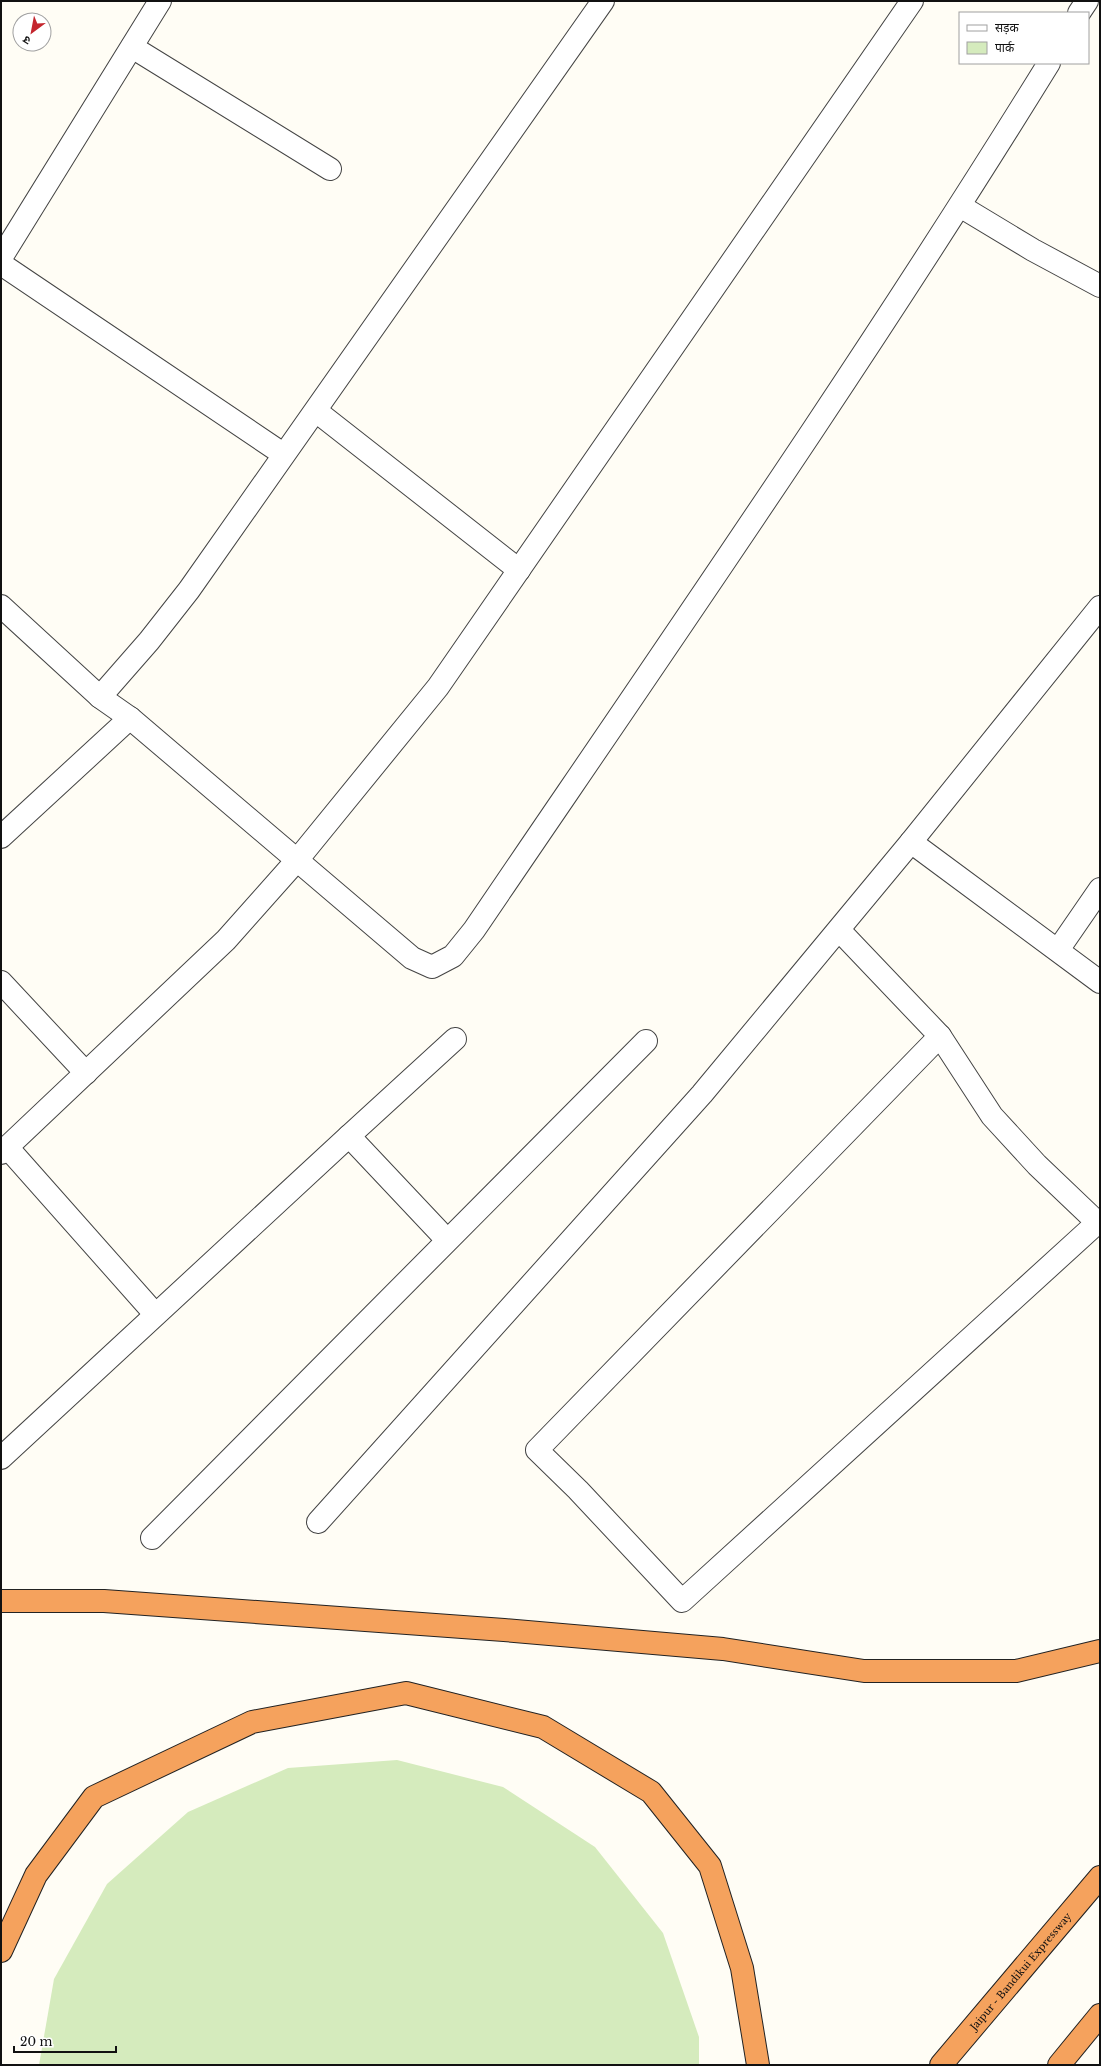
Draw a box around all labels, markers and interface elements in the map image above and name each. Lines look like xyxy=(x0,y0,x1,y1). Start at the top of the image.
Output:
north arrow xyxy=(12,12,52,52)
legend xyxy=(959,12,1089,64)
text: सड़क xyxy=(995,20,1020,35)
text: उ xyxy=(20,33,33,48)
text: पार्क xyxy=(995,40,1015,55)
street label: Jaipur - Bandikui Expressway xyxy=(966,1909,1075,2034)
scale bar xyxy=(14,2028,116,2054)
text: 20 m xyxy=(20,2034,52,2049)

